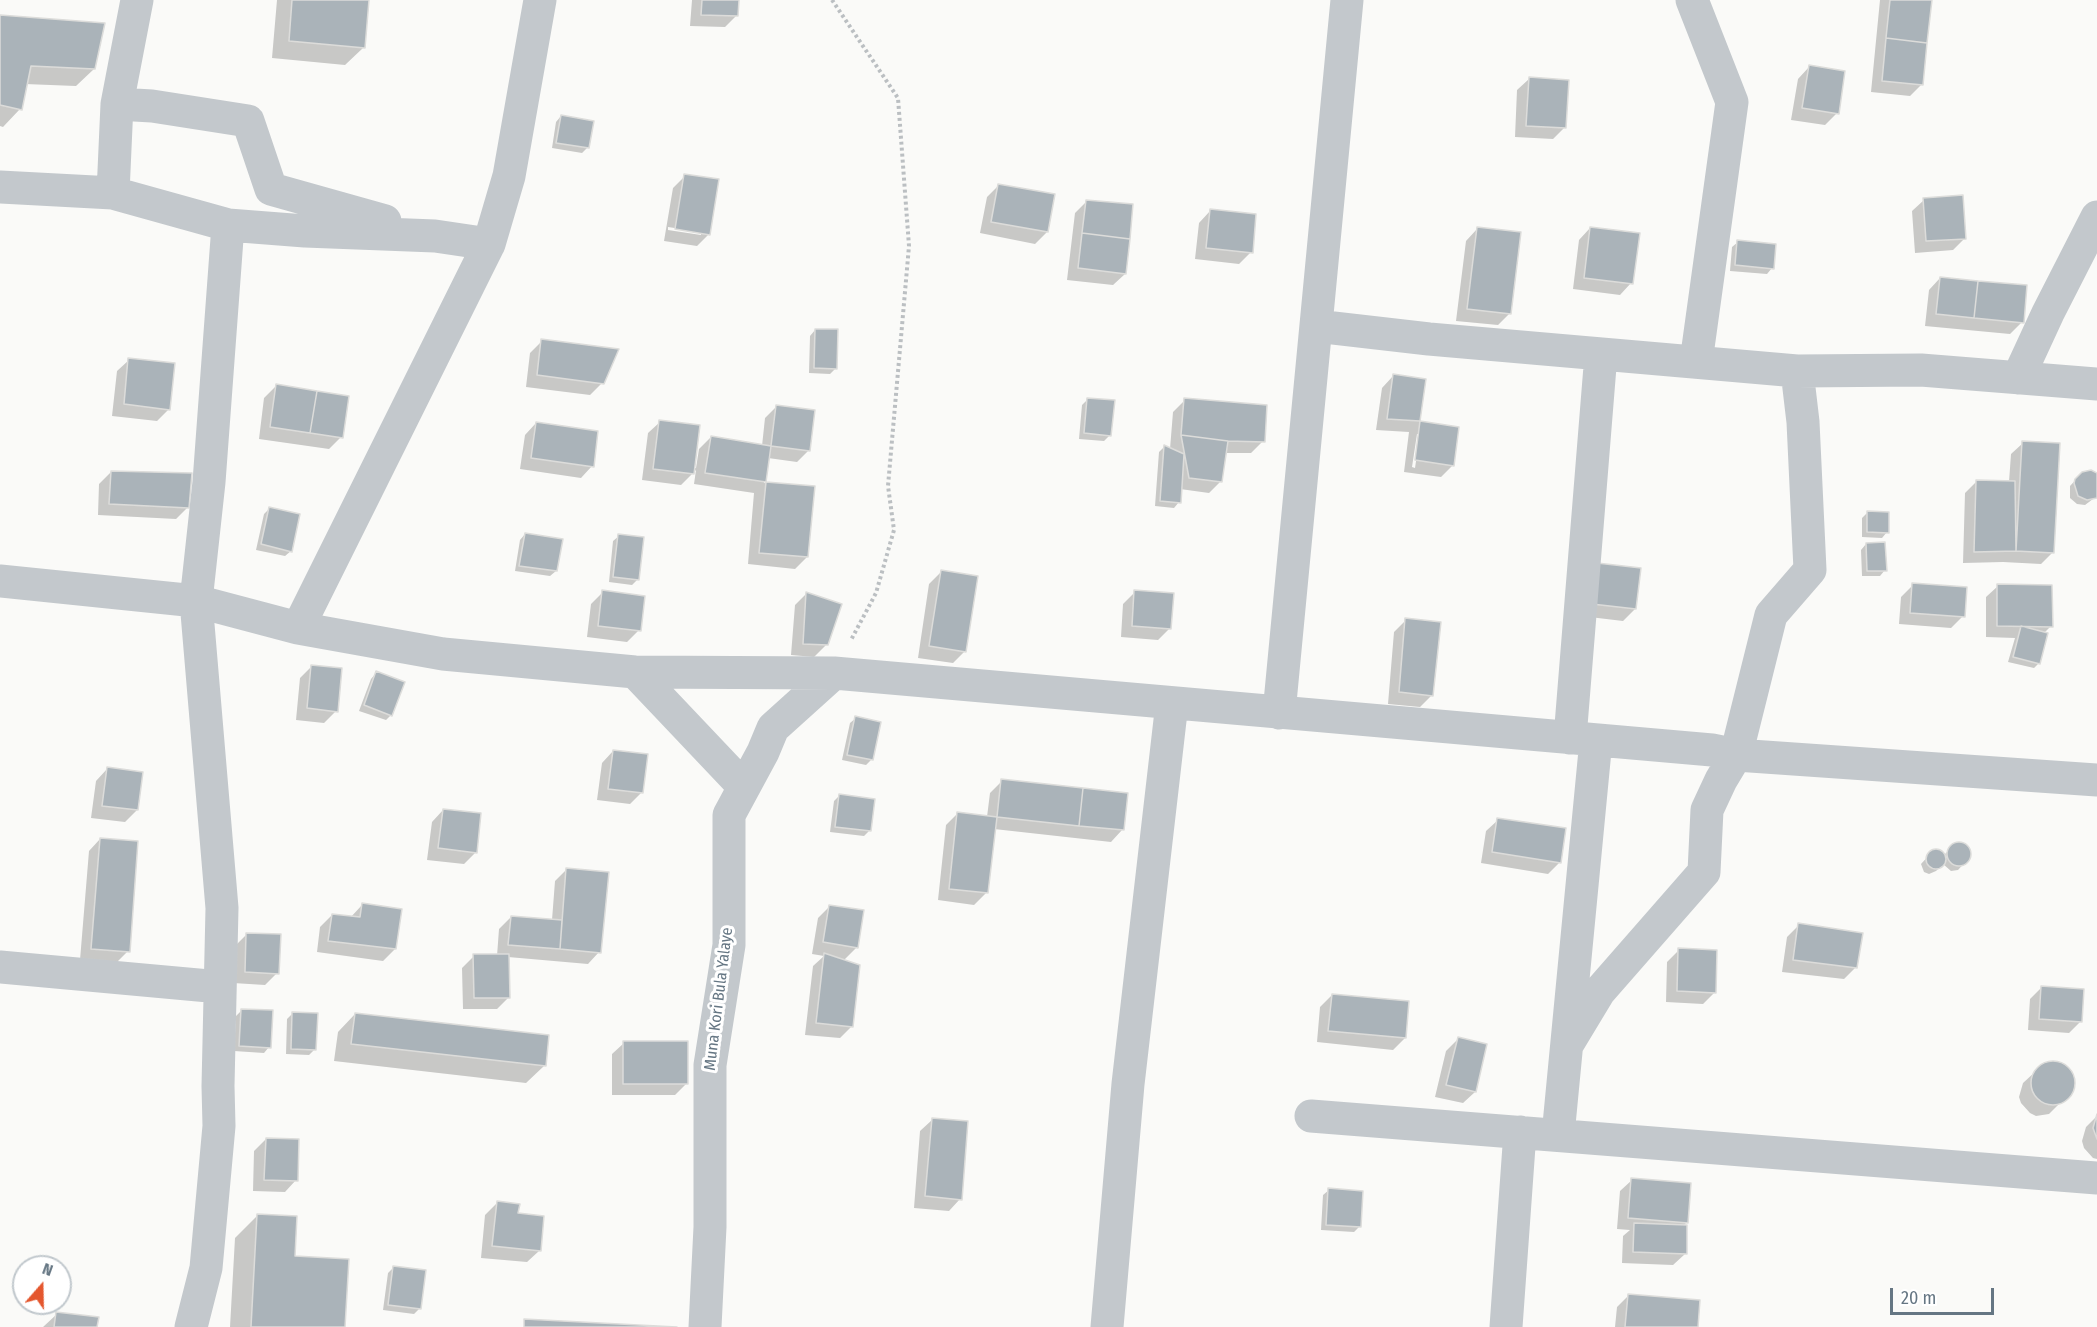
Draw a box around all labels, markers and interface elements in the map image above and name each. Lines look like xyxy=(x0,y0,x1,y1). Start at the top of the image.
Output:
street label: Muna Kori Bula Yalaye xyxy=(701,926,737,1072)
north arrow xyxy=(12,1255,72,1315)
text: N xyxy=(40,1259,55,1280)
scale bar xyxy=(1893,1276,1996,1314)
text: 20 m xyxy=(1901,1287,1936,1309)

